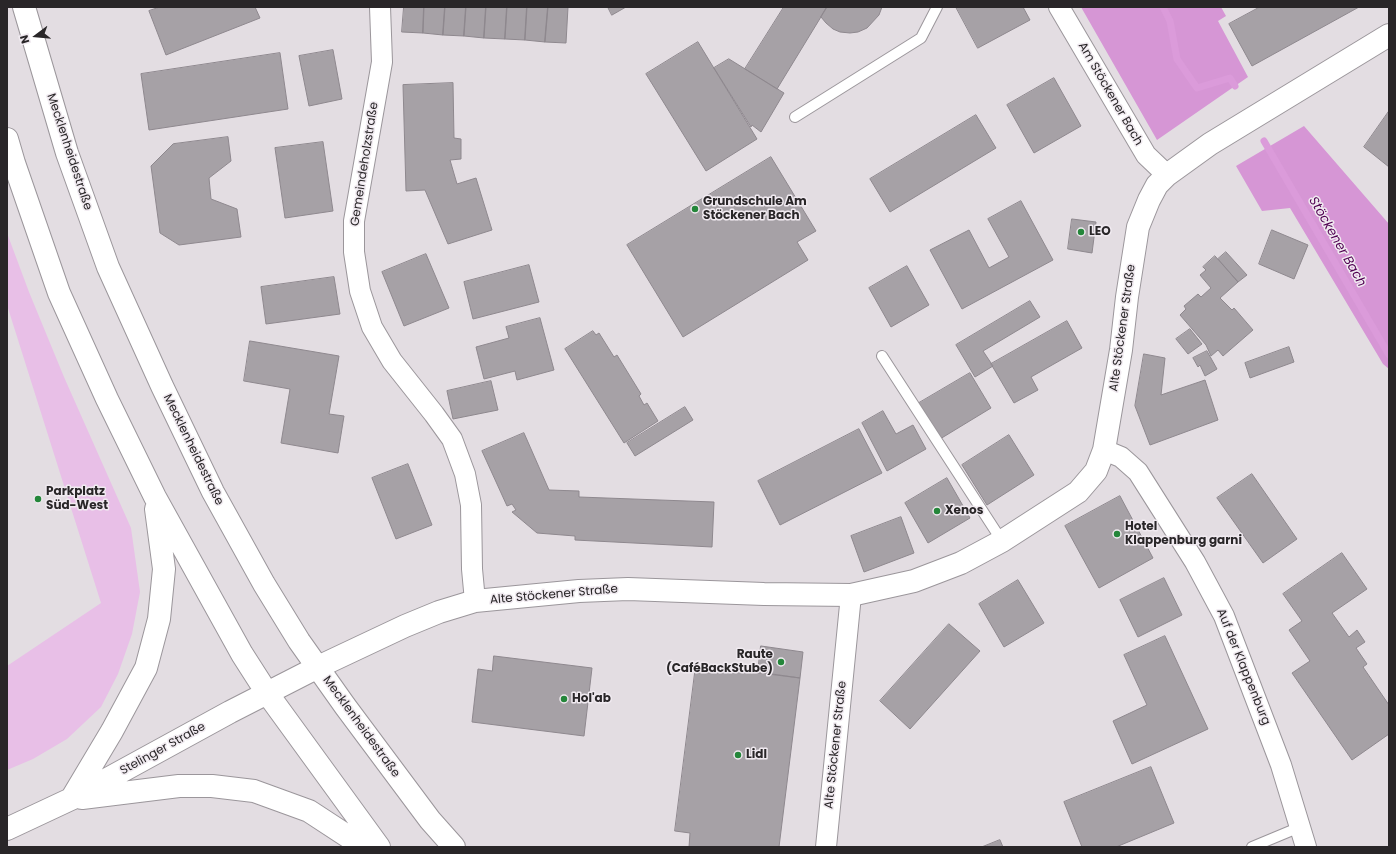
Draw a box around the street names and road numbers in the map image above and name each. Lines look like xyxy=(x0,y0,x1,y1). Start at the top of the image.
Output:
street label: Am Stöckener Bach xyxy=(1075,40,1145,148)
street label: Mecklenheidestraße xyxy=(43,92,95,212)
street label: Gemeindeholzstraße xyxy=(348,101,382,227)
street label: Alte Stöckener Straße xyxy=(1107,263,1139,393)
street label: Mecklenheidestraße xyxy=(160,392,226,508)
street label: Alte Stöckener Straße xyxy=(489,582,619,608)
street label: Auf der Klappenburg xyxy=(1213,607,1273,727)
street label: Mecklenheidestraße xyxy=(319,674,403,780)
street label: Alte Stöckener Straße xyxy=(822,680,850,810)
street label: Stelinger Straße xyxy=(118,720,208,778)

